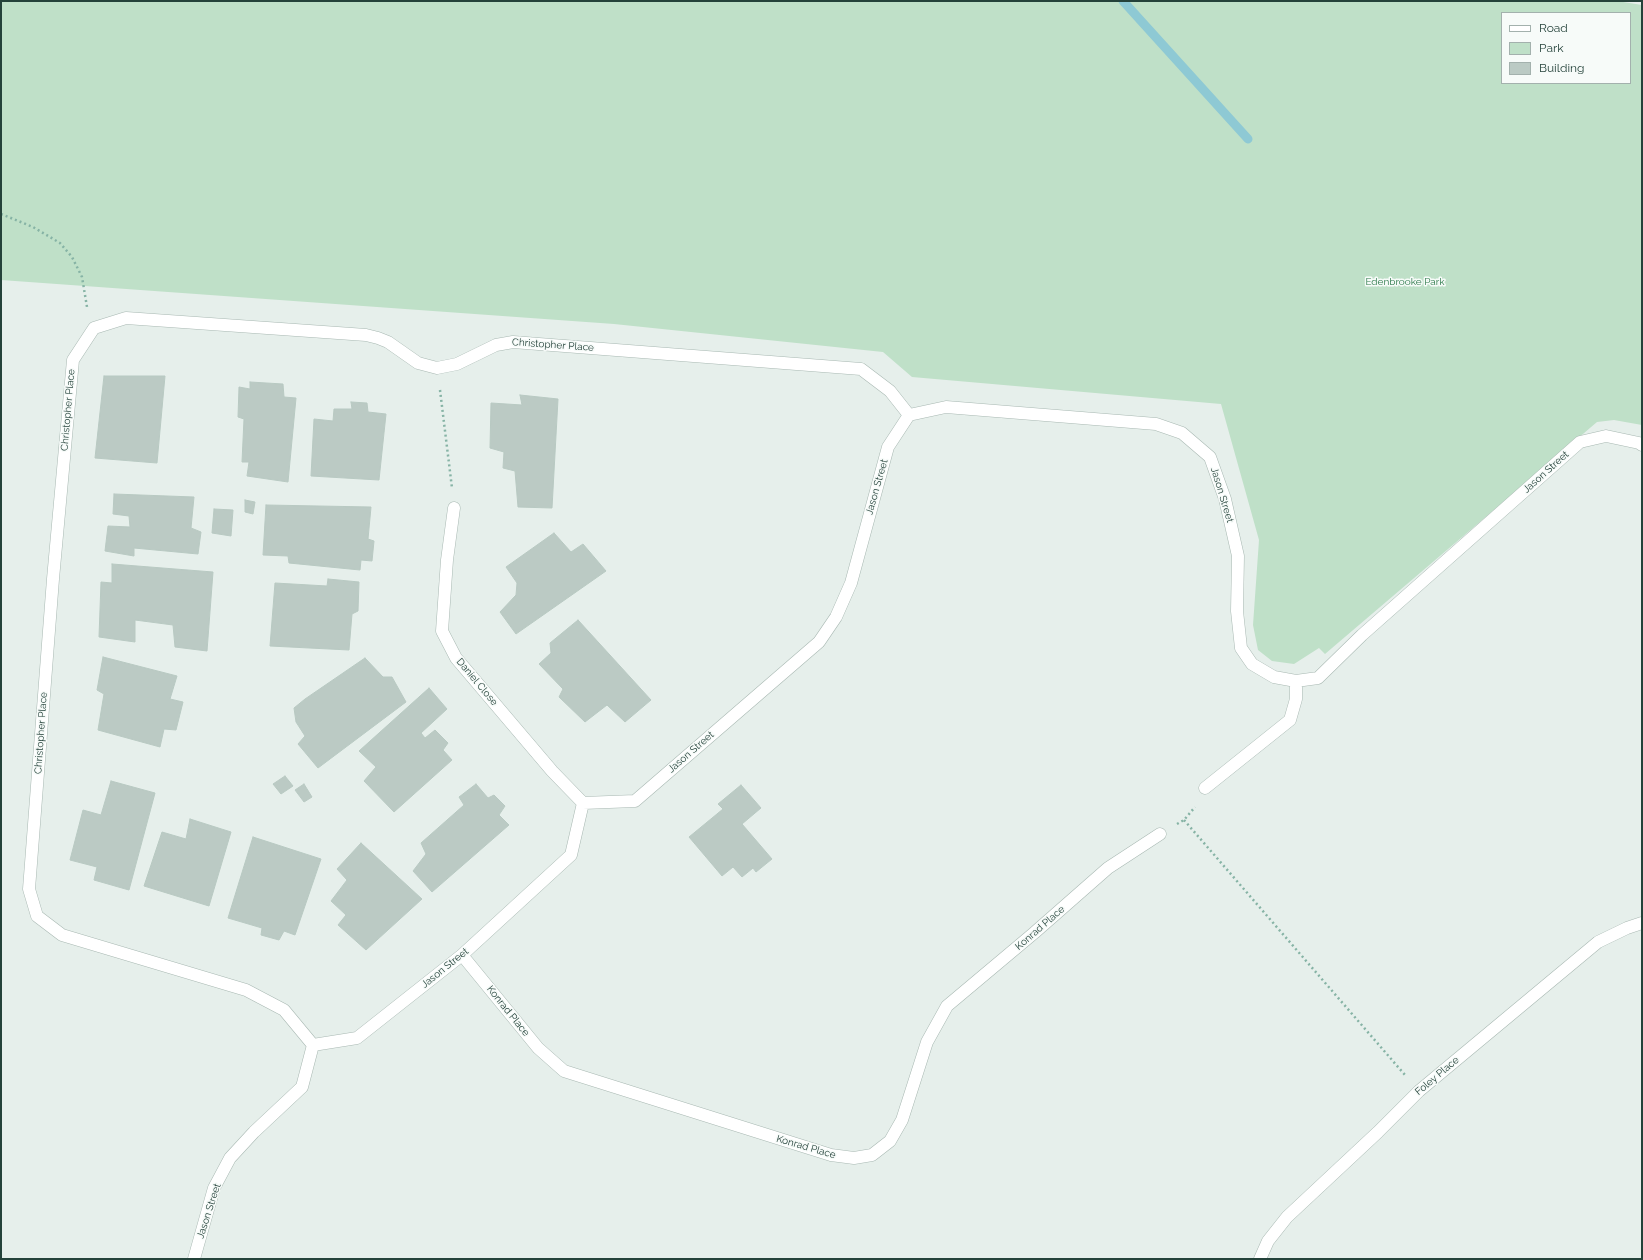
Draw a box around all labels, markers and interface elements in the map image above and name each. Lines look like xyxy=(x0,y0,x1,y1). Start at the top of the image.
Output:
legend xyxy=(1501,12,1631,84)
text: Road xyxy=(1539,21,1568,35)
text: Park xyxy=(1539,41,1564,55)
text: Building xyxy=(1539,61,1585,75)
park label: Edenbrooke Park xyxy=(1365,276,1445,288)
street label: Christopher Place xyxy=(512,336,594,354)
street label: Christopher Place xyxy=(58,369,78,451)
street label: Jason Street xyxy=(1521,448,1571,496)
street label: Jason Street xyxy=(863,458,891,516)
street label: Jason Street xyxy=(1208,466,1236,524)
street label: Daniel Close xyxy=(454,656,500,708)
street label: Christopher Place xyxy=(32,692,50,774)
street label: Jason Street xyxy=(666,729,716,775)
street label: Konrad Place xyxy=(1013,903,1067,953)
street label: Jason Street xyxy=(419,945,471,991)
street label: Konrad Place xyxy=(484,983,532,1039)
street label: Foley Place xyxy=(1413,1054,1461,1098)
street label: Konrad Place xyxy=(775,1133,837,1161)
street label: Jason Street xyxy=(194,1182,224,1240)

